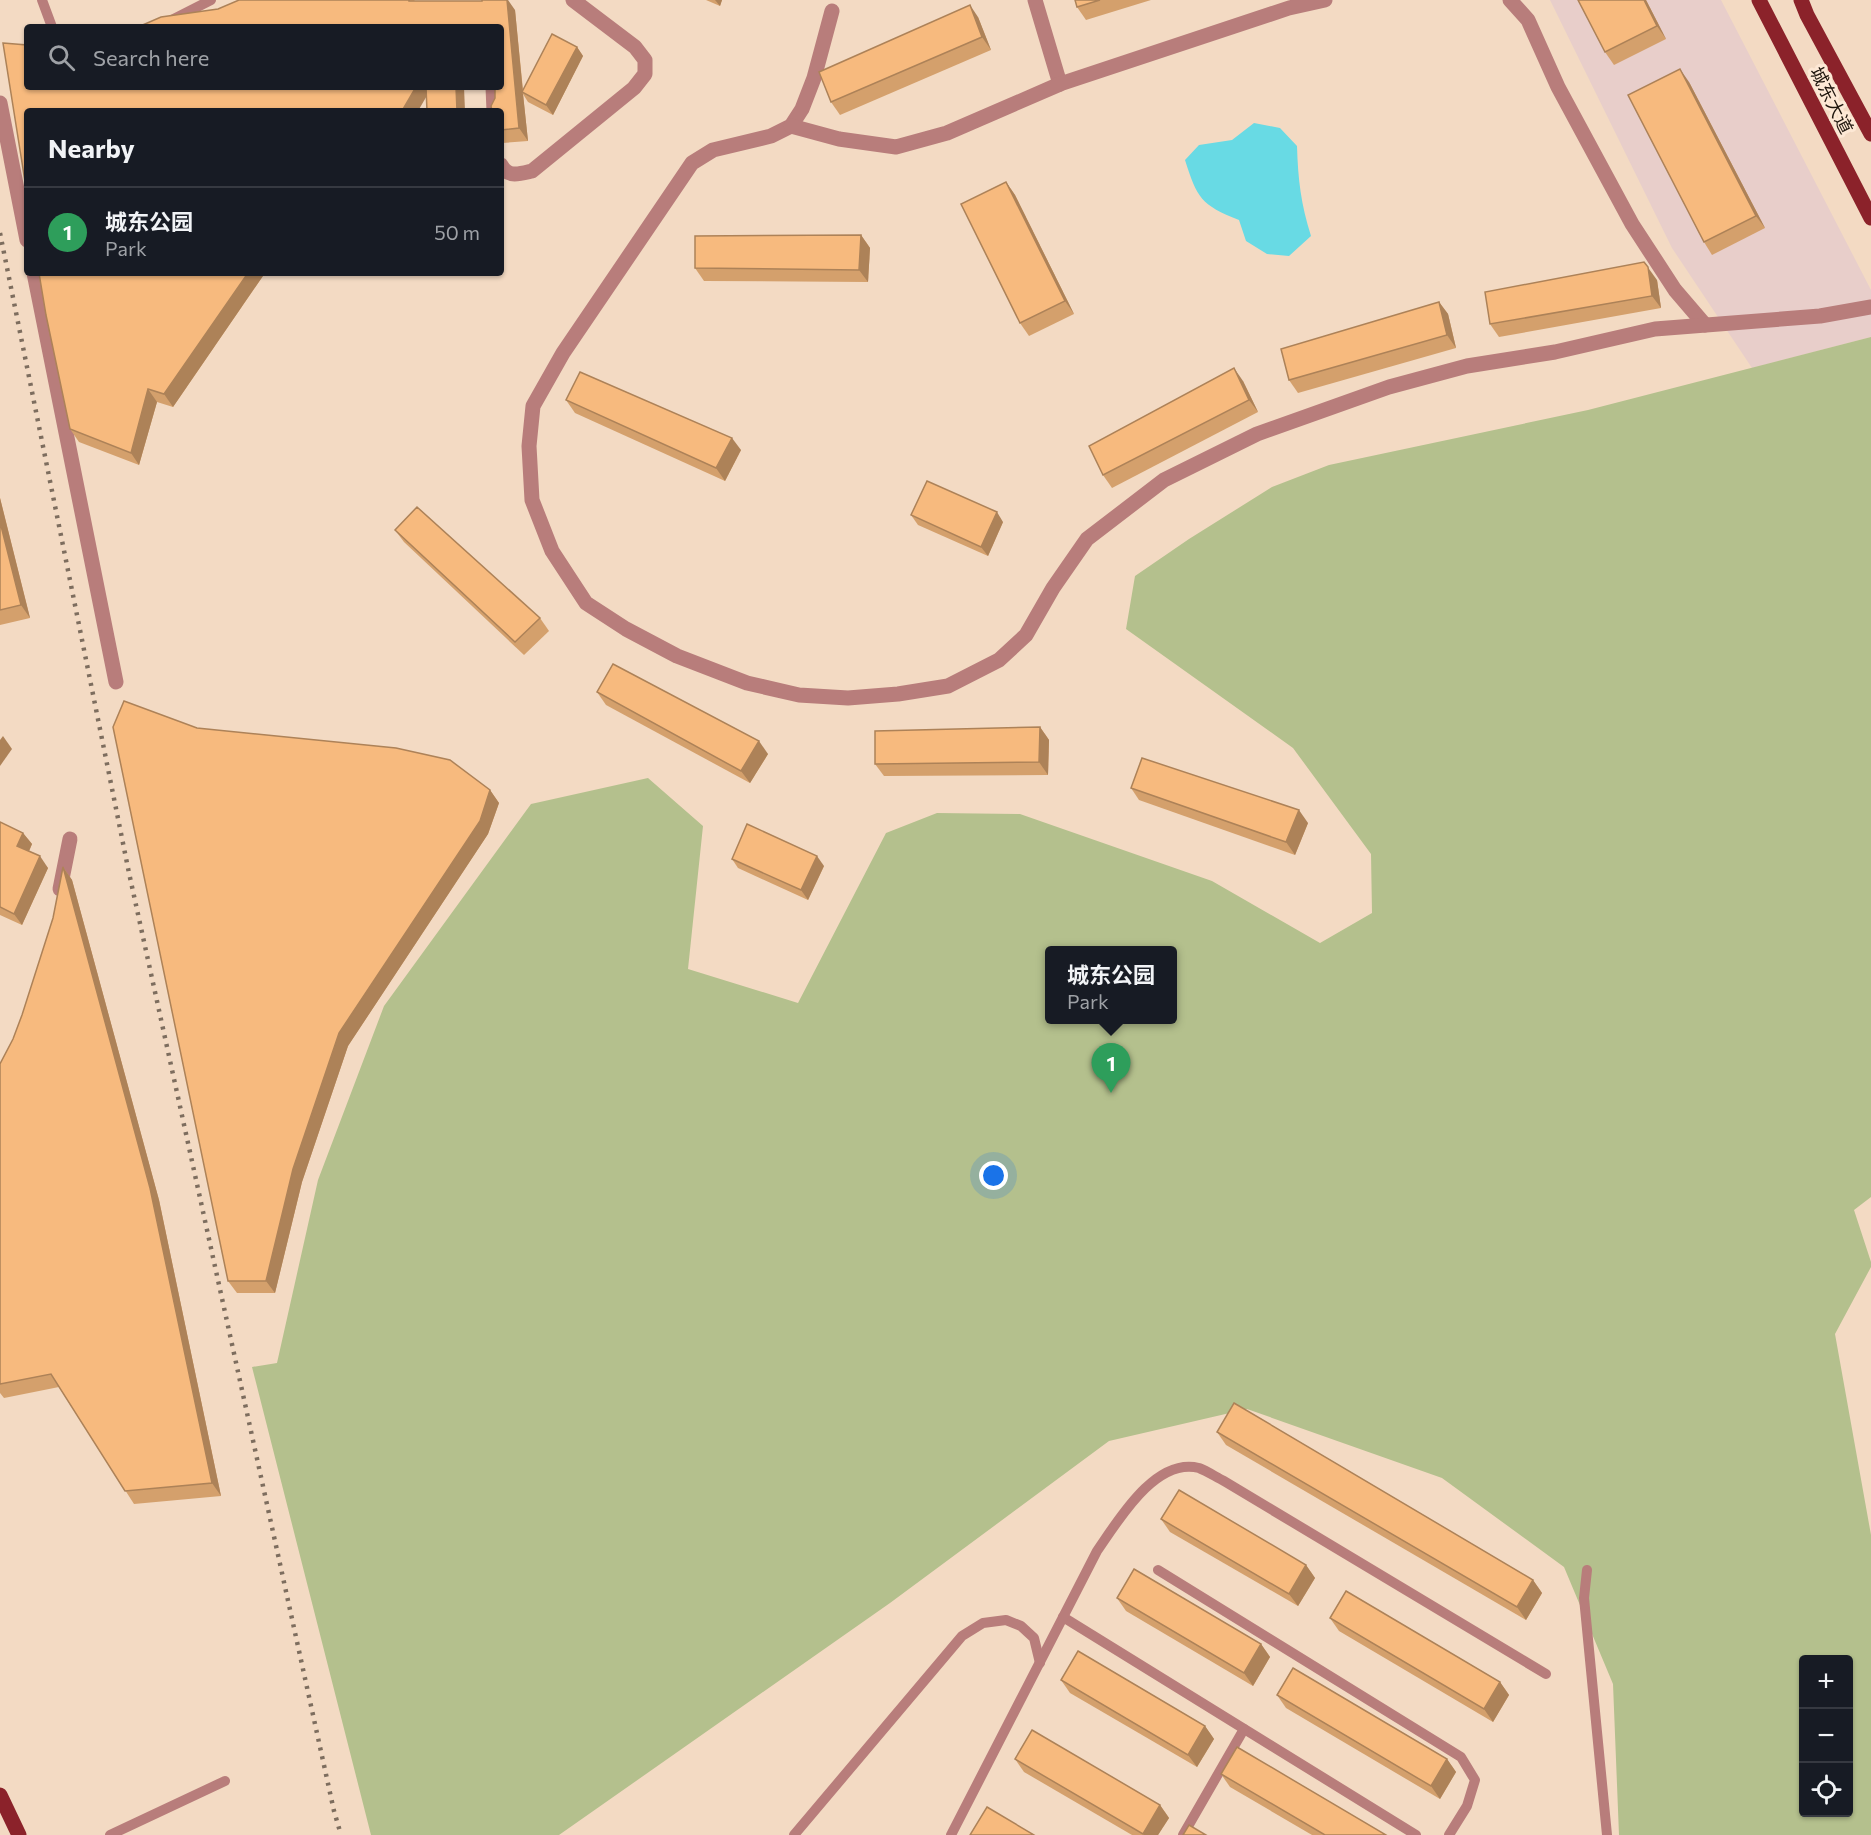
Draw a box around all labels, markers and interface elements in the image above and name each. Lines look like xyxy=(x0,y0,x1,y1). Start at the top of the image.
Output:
search box xyxy=(24,24,504,90)
icon: search xyxy=(45,41,78,74)
text: Search here xyxy=(93,44,209,71)
street label: 城东大道 xyxy=(1806,63,1858,137)
text: Nearby xyxy=(48,132,135,163)
text: 城东公园 xyxy=(105,208,193,235)
text: 1 xyxy=(63,220,72,244)
text: 50 m xyxy=(434,220,480,244)
text: Park xyxy=(105,236,147,260)
popup xyxy=(1045,946,1177,1024)
text: 城东公园 xyxy=(1067,961,1155,988)
text: Park xyxy=(1067,989,1109,1013)
pin: 1 xyxy=(1092,1044,1130,1093)
your location xyxy=(979,1161,1008,1190)
map controls xyxy=(1799,1655,1853,1817)
button: + xyxy=(1799,1655,1853,1709)
button: − xyxy=(1799,1709,1853,1763)
button: locate xyxy=(1799,1763,1853,1817)

